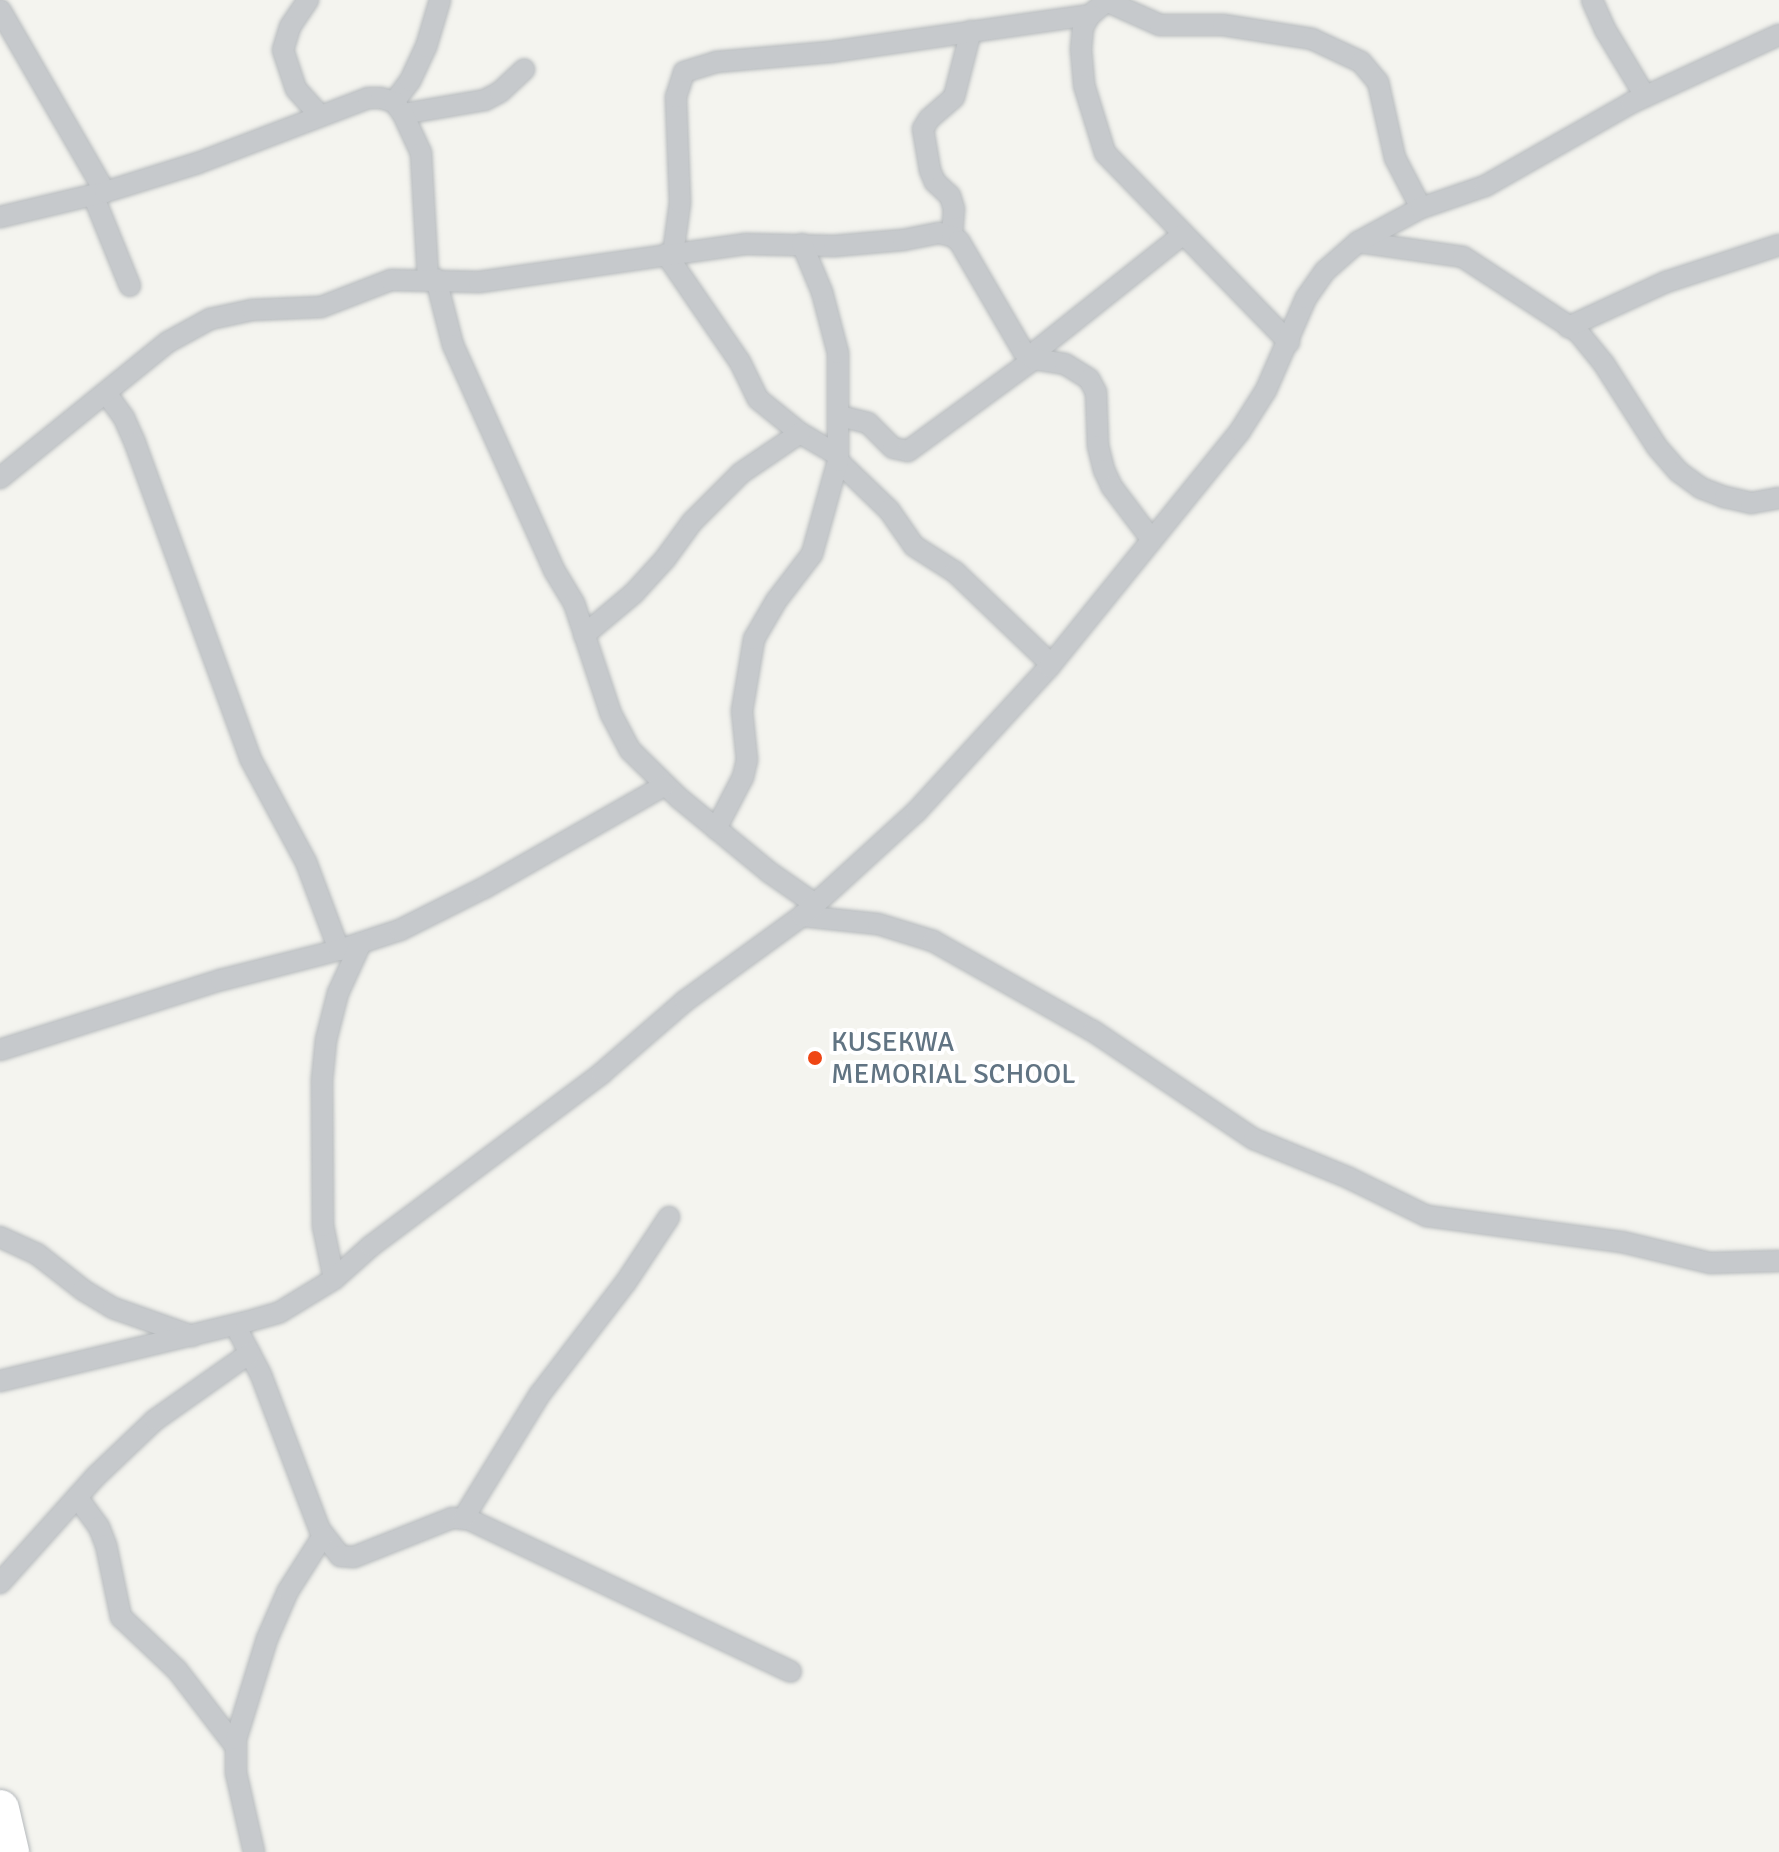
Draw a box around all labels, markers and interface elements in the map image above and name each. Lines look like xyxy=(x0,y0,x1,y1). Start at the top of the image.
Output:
place label: KUSEKWA MEMORIAL SCHOOL xyxy=(831,1025,1076,1091)
marker: KUSEKWA MEMORIAL SCHOOL xyxy=(806,1049,824,1067)

